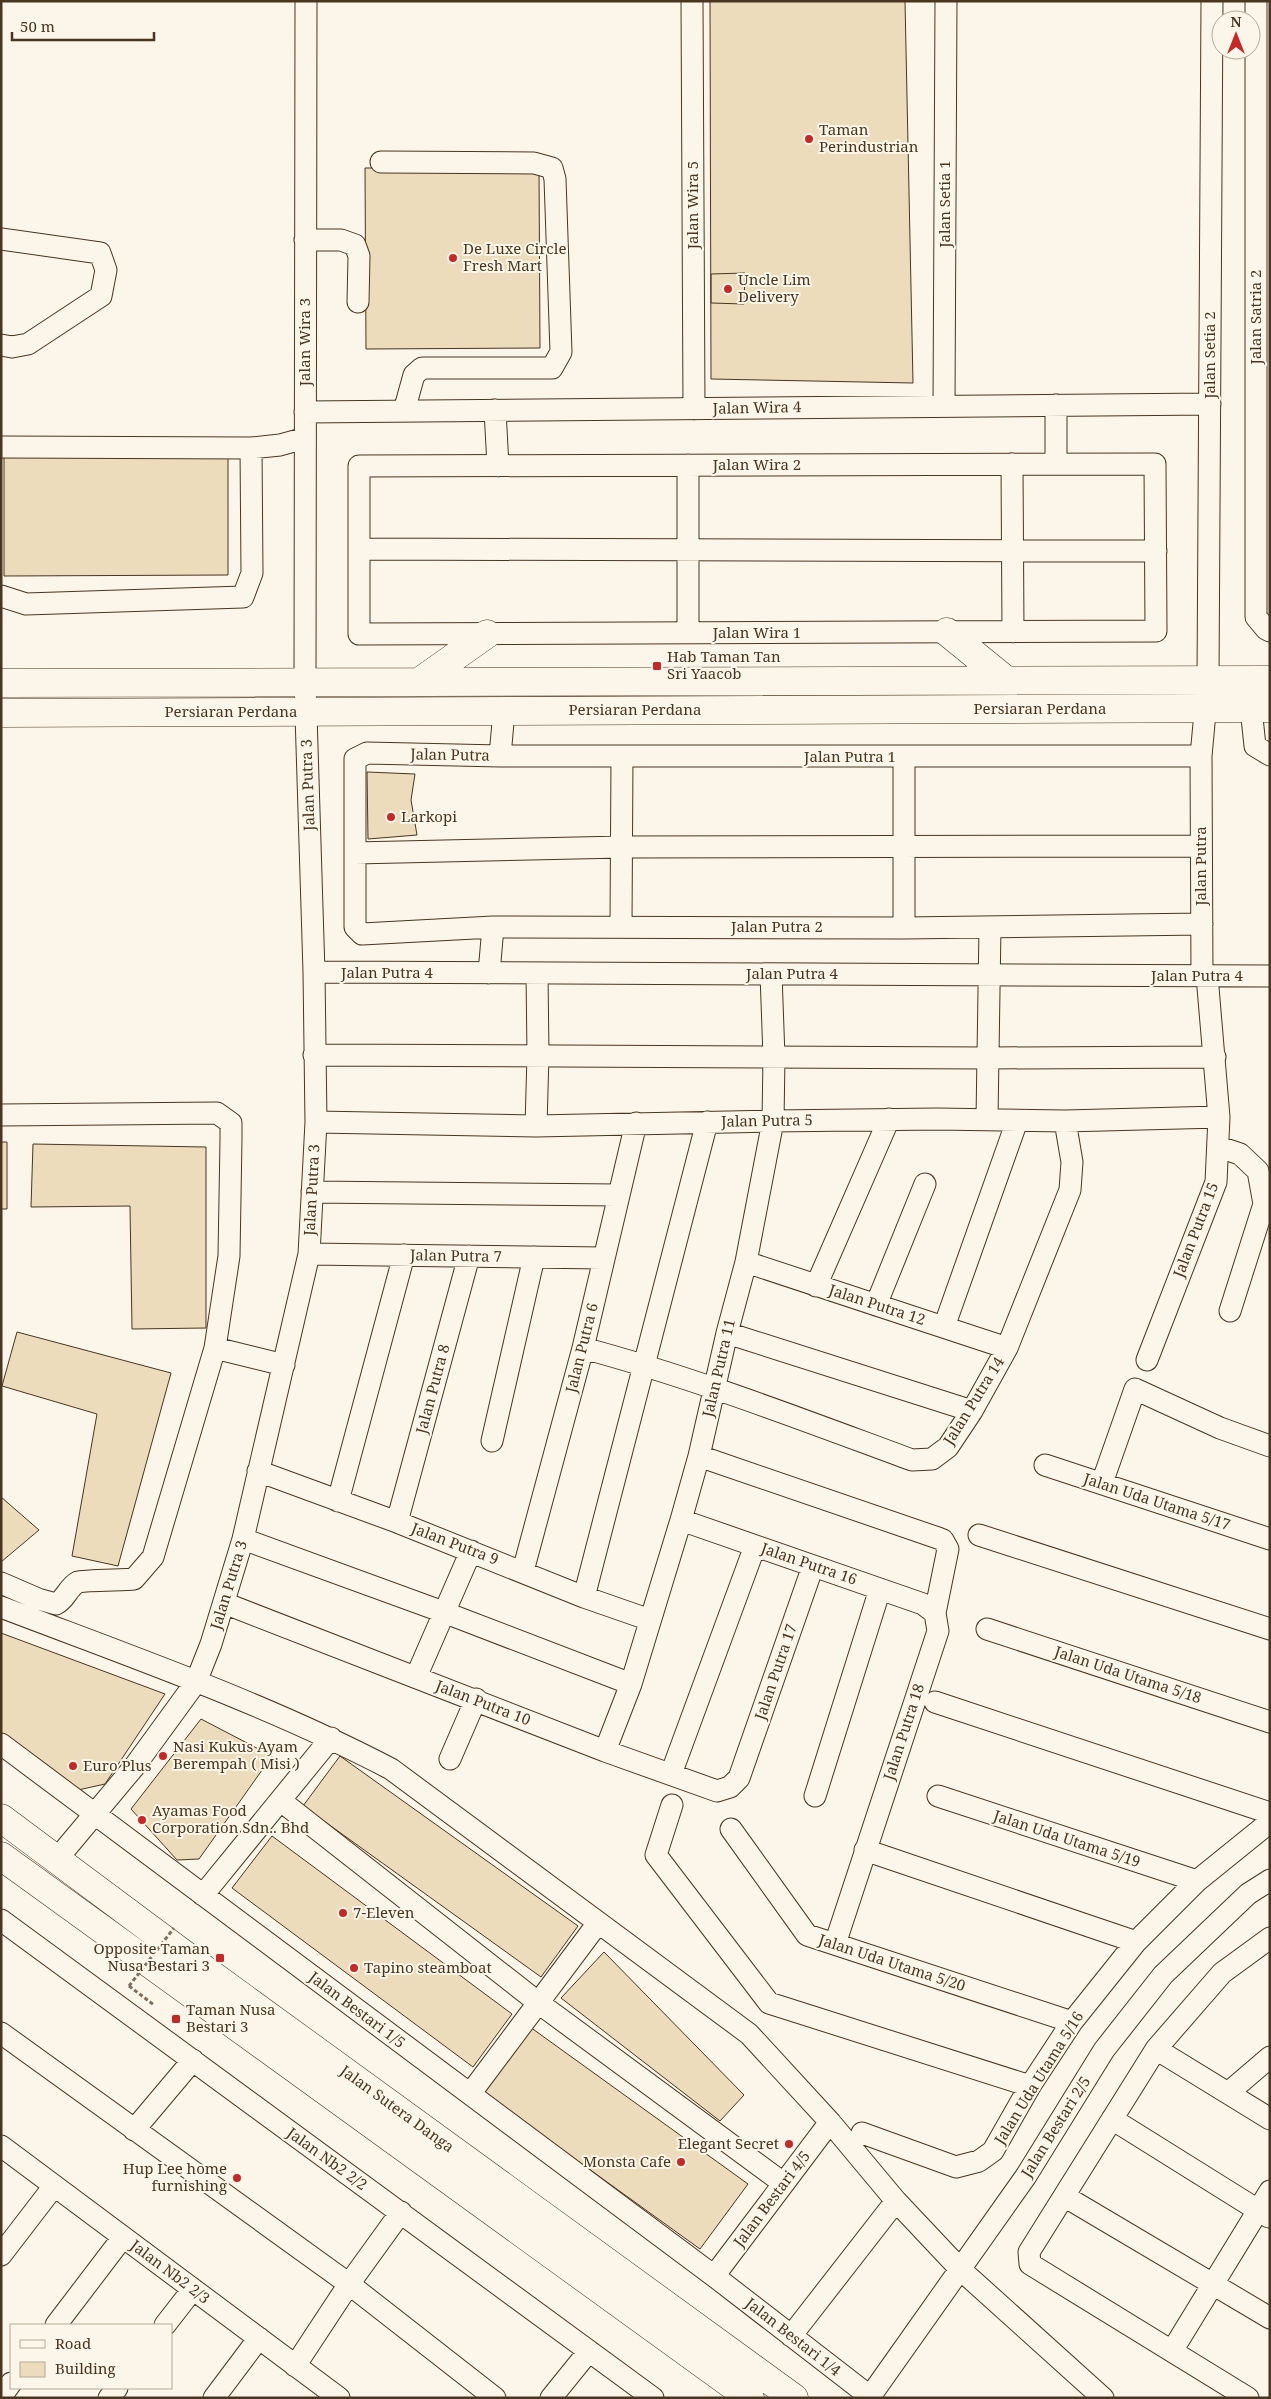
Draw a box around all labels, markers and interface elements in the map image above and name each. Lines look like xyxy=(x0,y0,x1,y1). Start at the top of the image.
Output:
scale bar xyxy=(12,10,155,42)
north arrow xyxy=(1211,10,1261,60)
text: N xyxy=(1230,12,1242,31)
text: 50 m xyxy=(20,16,55,36)
place label: Taman Perindustrian xyxy=(819,119,919,156)
marker: Taman Perindustrian xyxy=(803,133,815,145)
street label: Jalan Setia 1 xyxy=(934,160,954,249)
street label: Jalan Wira 5 xyxy=(682,161,702,250)
place label: De Luxe Circle Fresh Mart xyxy=(463,238,566,275)
marker: De Luxe Circle Fresh Mart xyxy=(447,252,459,264)
place label: Uncle Lim Delivery xyxy=(738,269,811,306)
street label: Jalan Satria 2 xyxy=(1245,270,1265,365)
marker: Uncle Lim Delivery xyxy=(722,283,734,295)
street label: Jalan Wira 3 xyxy=(294,298,314,387)
street label: Jalan Setia 2 xyxy=(1199,311,1219,400)
street label: Jalan Wira 4 xyxy=(712,396,802,418)
street label: Jalan Wira 2 xyxy=(712,454,801,474)
street label: Jalan Wira 1 xyxy=(712,622,801,642)
place label: Hab Taman Tan Sri Yaacob xyxy=(667,646,781,683)
marker: Hab Taman Tan Sri Yaacob xyxy=(651,660,663,672)
street label: Persiaran Perdana xyxy=(974,698,1106,718)
street label: Persiaran Perdana xyxy=(569,699,701,719)
street label: Persiaran Perdana xyxy=(165,701,297,721)
street label: Jalan Putra 3 xyxy=(295,739,319,832)
street label: Jalan Putra xyxy=(409,743,490,765)
street label: Jalan Putra 1 xyxy=(803,746,896,766)
place label: Larkopi xyxy=(401,806,457,826)
marker: Larkopi xyxy=(385,811,397,823)
street label: Jalan Putra xyxy=(1190,826,1210,907)
street label: Jalan Putra 2 xyxy=(730,916,823,936)
street label: Jalan Putra 4 xyxy=(340,962,434,982)
street label: Jalan Putra 4 xyxy=(745,963,839,983)
street label: Jalan Putra 4 xyxy=(1150,965,1244,985)
street label: Jalan Putra 5 xyxy=(720,1109,813,1131)
street label: Jalan Putra 3 xyxy=(299,1144,323,1237)
street label: Jalan Putra 15 xyxy=(1167,1179,1222,1281)
street label: Jalan Putra 7 xyxy=(409,1244,502,1266)
street label: Jalan Putra 12 xyxy=(826,1279,928,1329)
street label: Jalan Putra 6 xyxy=(560,1301,602,1396)
street label: Jalan Putra 11 xyxy=(697,1317,739,1420)
street label: Jalan Putra 8 xyxy=(410,1342,454,1437)
street label: Jalan Putra 14 xyxy=(938,1352,1009,1449)
street label: Jalan Uda Utama 5/17 xyxy=(1080,1468,1233,1534)
street label: Jalan Putra 9 xyxy=(408,1517,502,1569)
street label: Jalan Putra 16 xyxy=(758,1537,860,1589)
street label: Jalan Putra 3 xyxy=(205,1538,251,1633)
street label: Jalan Putra 17 xyxy=(749,1621,801,1723)
street label: Jalan Uda Utama 5/18 xyxy=(1051,1641,1204,1707)
street label: Jalan Putra 10 xyxy=(432,1674,534,1729)
street label: Jalan Putra 18 xyxy=(878,1681,928,1783)
place label: Nasi Kukus Ayam Berempah ( Misi ) xyxy=(173,1736,300,1773)
marker: Nasi Kukus Ayam Berempah ( Misi ) xyxy=(157,1750,169,1762)
place label: Euro Plus xyxy=(83,1755,152,1775)
marker: Euro Plus xyxy=(67,1760,79,1772)
place label: Ayamas Food Corporation Sdn.. Bhd xyxy=(152,1800,309,1837)
street label: Jalan Uda Utama 5/19 xyxy=(990,1805,1143,1871)
marker: Ayamas Food Corporation Sdn.. Bhd xyxy=(136,1814,148,1826)
place label: 7-Eleven xyxy=(353,1902,415,1922)
marker: 7-Eleven xyxy=(337,1907,349,1919)
street label: Jalan Uda Utama 5/20 xyxy=(815,1929,968,1995)
place label: Opposite Taman Nusa Bestari 3 xyxy=(94,1938,210,1975)
marker: Opposite Taman Nusa Bestari 3 xyxy=(214,1952,226,1964)
place label: Tapino steamboat xyxy=(364,1957,492,1977)
marker: Tapino steamboat xyxy=(348,1962,360,1974)
street label: Jalan Bestari 1/5 xyxy=(305,1966,410,2052)
place label: Taman Nusa Bestari 3 xyxy=(186,1999,276,2036)
street label: Jalan Uda Utama 5/16 xyxy=(989,2007,1087,2149)
marker: Taman Nusa Bestari 3 xyxy=(170,2013,182,2025)
street label: Jalan Sutera Danga xyxy=(336,2060,459,2156)
street label: Jalan Bestari 2/5 xyxy=(1015,2072,1094,2182)
street label: Jalan Nb2 2/2 xyxy=(283,2122,372,2194)
place label: Elegant Secret xyxy=(678,2133,779,2153)
marker: Elegant Secret xyxy=(783,2138,795,2150)
street label: Jalan Bestari 4/5 xyxy=(728,2146,814,2251)
place label: Monsta Cafe xyxy=(583,2151,671,2171)
marker: Monsta Cafe xyxy=(675,2156,687,2168)
place label: Hup Lee home furnishing xyxy=(123,2158,227,2195)
marker: Hup Lee home furnishing xyxy=(231,2172,243,2184)
street label: Jalan Nb2 2/3 xyxy=(126,2234,214,2308)
street label: Jalan Bestari 1/4 xyxy=(741,2292,846,2380)
legend xyxy=(10,2324,172,2389)
text: Road xyxy=(55,2333,91,2353)
text: Building xyxy=(55,2358,116,2378)

